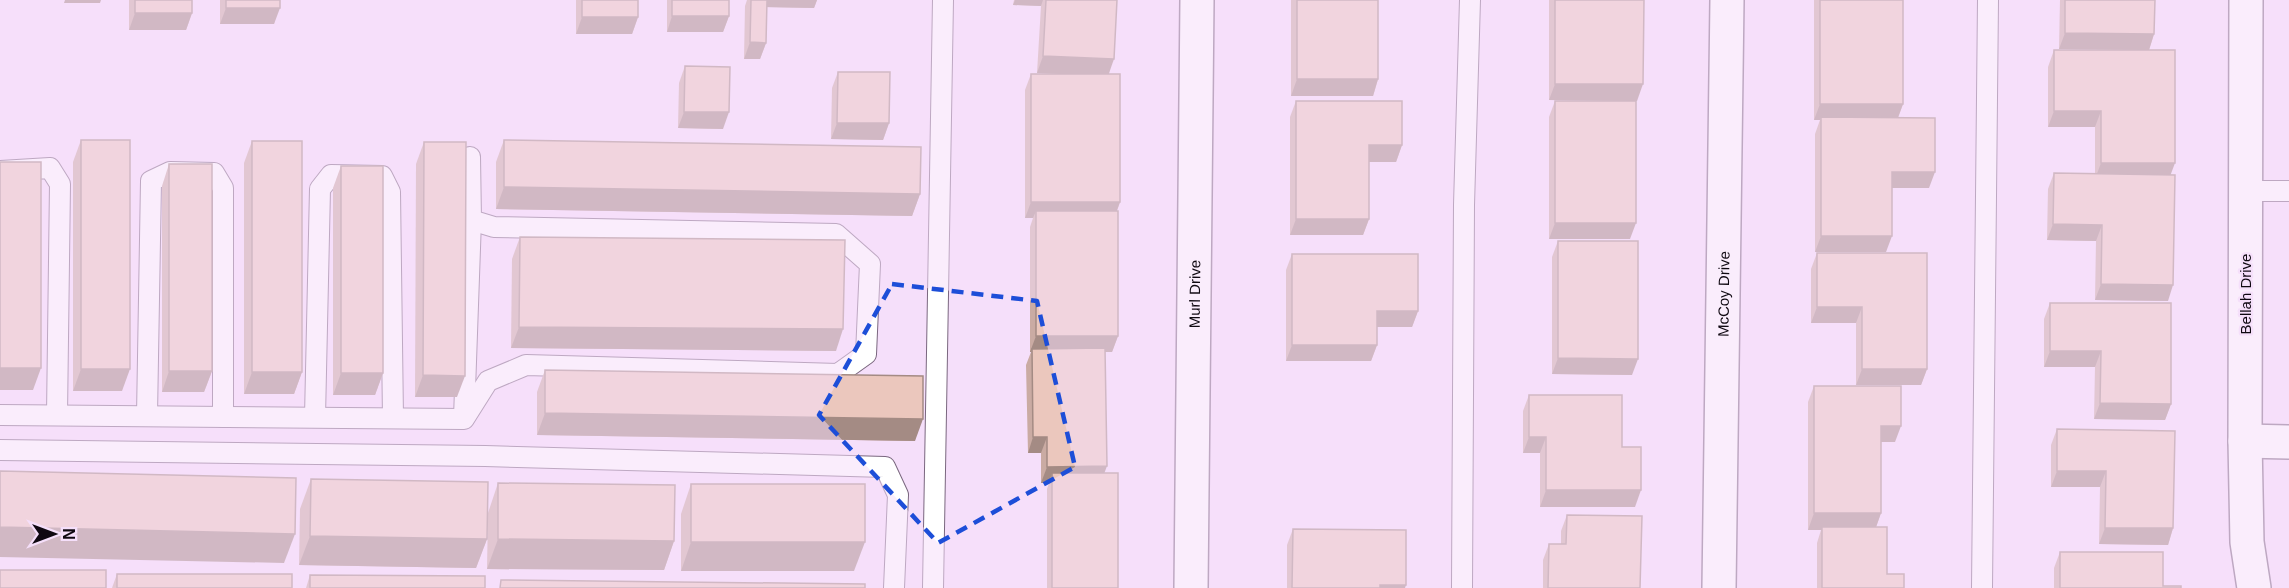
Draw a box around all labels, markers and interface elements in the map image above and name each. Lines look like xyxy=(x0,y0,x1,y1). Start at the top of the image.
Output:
street label: McCoy Drive xyxy=(1714,251,1732,337)
street label: Bellah Drive xyxy=(2237,254,2254,334)
street label: Murl Drive xyxy=(1185,260,1203,328)
north arrow xyxy=(24,504,84,564)
text: N xyxy=(60,528,77,540)

